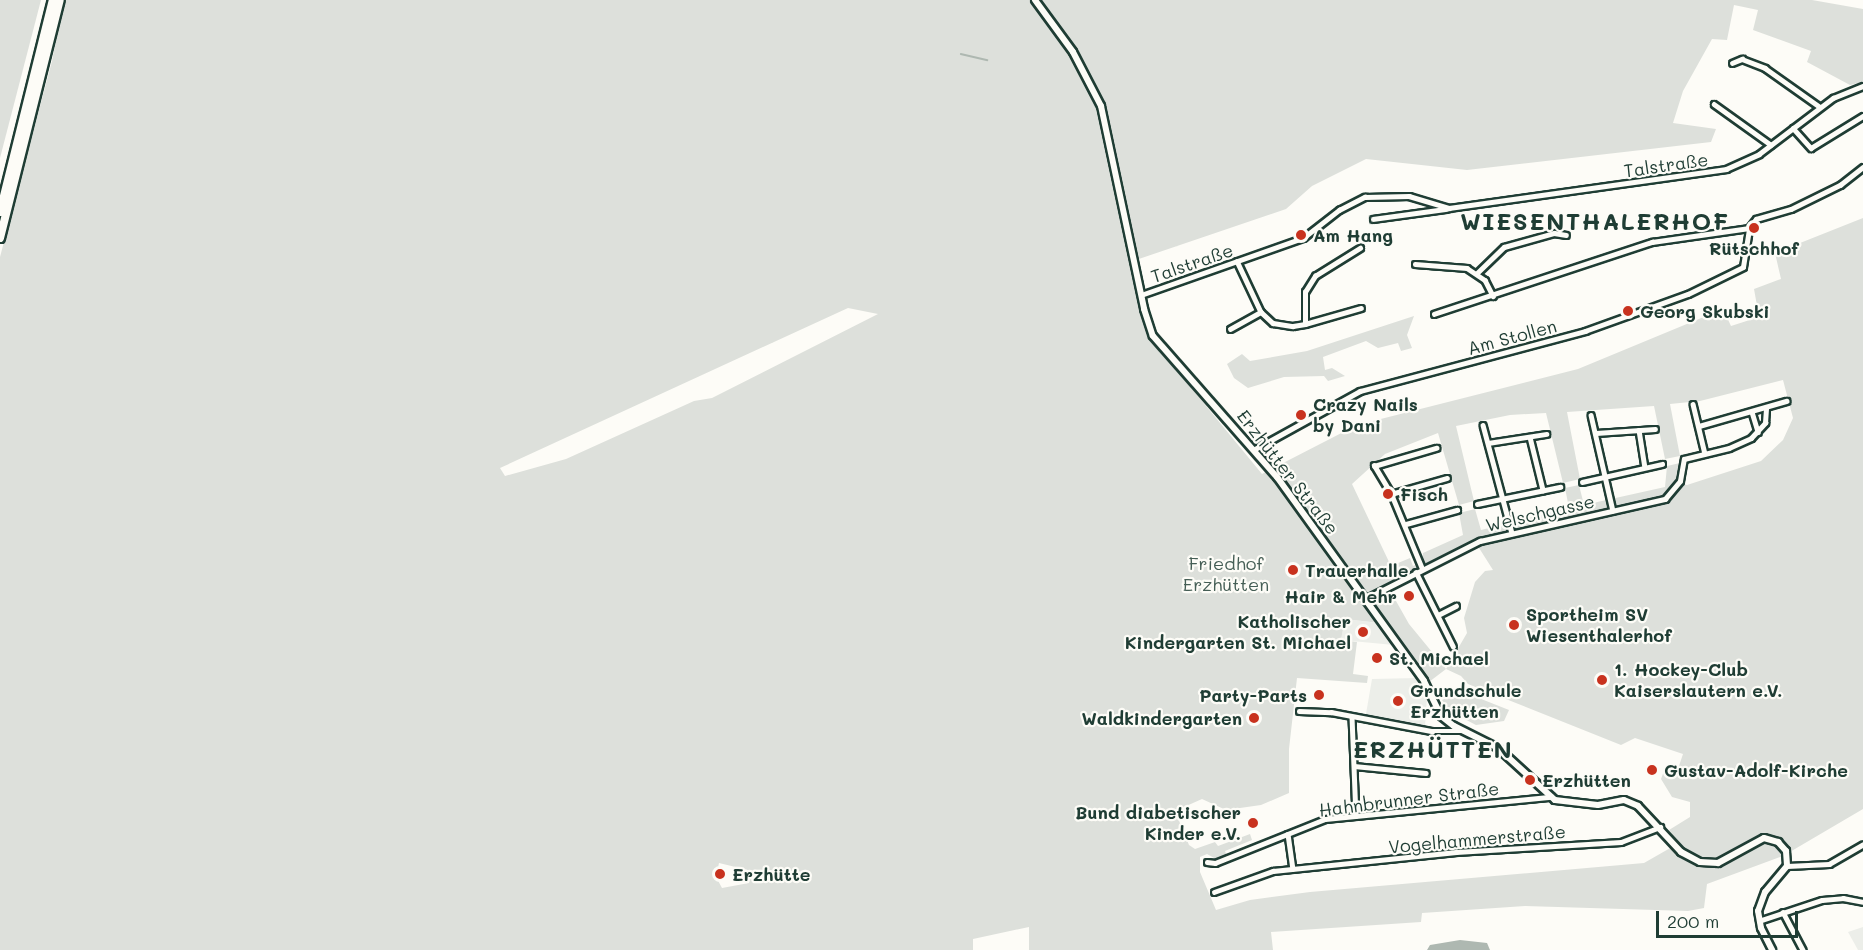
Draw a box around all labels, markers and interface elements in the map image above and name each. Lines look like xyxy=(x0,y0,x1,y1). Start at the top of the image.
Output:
street label: Talstraße xyxy=(1622,148,1710,182)
district label: WIESENTHALERHOF xyxy=(1460,207,1730,235)
marker: Rütschhof xyxy=(1747,221,1761,235)
place label: Am Hang xyxy=(1313,224,1393,246)
marker: Am Hang xyxy=(1294,228,1308,242)
place label: Rütschhof xyxy=(1709,237,1799,259)
street label: Talstraße xyxy=(1148,239,1236,287)
place label: Georg Skubski xyxy=(1640,300,1770,322)
marker: Georg Skubski xyxy=(1621,304,1635,318)
street label: Am Stollen xyxy=(1465,315,1559,359)
place label: Crazy Nails by Dani xyxy=(1313,394,1418,436)
street label: Erzhütter Straße xyxy=(1233,405,1343,539)
marker: Crazy Nails by Dani xyxy=(1294,408,1308,422)
place label: Fisch xyxy=(1400,483,1448,505)
marker: Fisch xyxy=(1381,487,1395,501)
street label: Welschgasse xyxy=(1483,490,1597,536)
park label: Friedhof Erzhütten xyxy=(1183,553,1269,596)
place label: Trauerhalle xyxy=(1305,559,1408,581)
marker: Trauerhalle xyxy=(1286,563,1300,577)
place label: Hair & Mehr xyxy=(1284,585,1397,607)
marker: Hair & Mehr xyxy=(1402,589,1416,603)
place label: Sportheim SV Wiesenthalerhof xyxy=(1526,604,1672,646)
place label: Katholischer Kindergarten St. Michael xyxy=(1125,611,1351,654)
marker: Sportheim SV Wiesenthalerhof xyxy=(1507,618,1521,632)
marker: Katholischer Kindergarten St. Michael xyxy=(1356,625,1370,639)
place label: St. Michael xyxy=(1389,647,1489,669)
marker: St. Michael xyxy=(1370,651,1384,665)
place label: 1. Hockey-Club Kaiserslautern e.V. xyxy=(1614,659,1782,702)
marker: 1. Hockey-Club Kaiserslautern e.V. xyxy=(1595,673,1609,687)
place label: Grundschule Erzhütten xyxy=(1410,680,1521,722)
place label: Party-Parts xyxy=(1199,684,1307,706)
marker: Party-Parts xyxy=(1312,688,1326,702)
marker: Grundschule Erzhütten xyxy=(1391,694,1405,708)
place label: Waldkindergarten xyxy=(1082,707,1242,729)
marker: Waldkindergarten xyxy=(1247,711,1261,725)
district label: ERZHÜTTEN xyxy=(1353,735,1513,763)
place label: Gustav-Adolf-Kirche xyxy=(1664,759,1848,781)
marker: Gustav-Adolf-Kirche xyxy=(1645,763,1659,777)
place label: Erzhütten xyxy=(1542,769,1631,791)
marker: Erzhütten xyxy=(1523,773,1537,787)
street label: Hahnbrunner Straße xyxy=(1318,777,1500,821)
place label: Bund diabetischer Kinder e.V. xyxy=(1075,802,1241,844)
marker: Bund diabetischer Kinder e.V. xyxy=(1246,816,1260,830)
street label: Vogelhammerstraße xyxy=(1387,820,1567,858)
place label: Erzhütte xyxy=(732,863,811,885)
marker: Erzhütte xyxy=(713,867,727,881)
scale bar xyxy=(1659,899,1802,937)
text: 200 m xyxy=(1667,909,1719,933)

